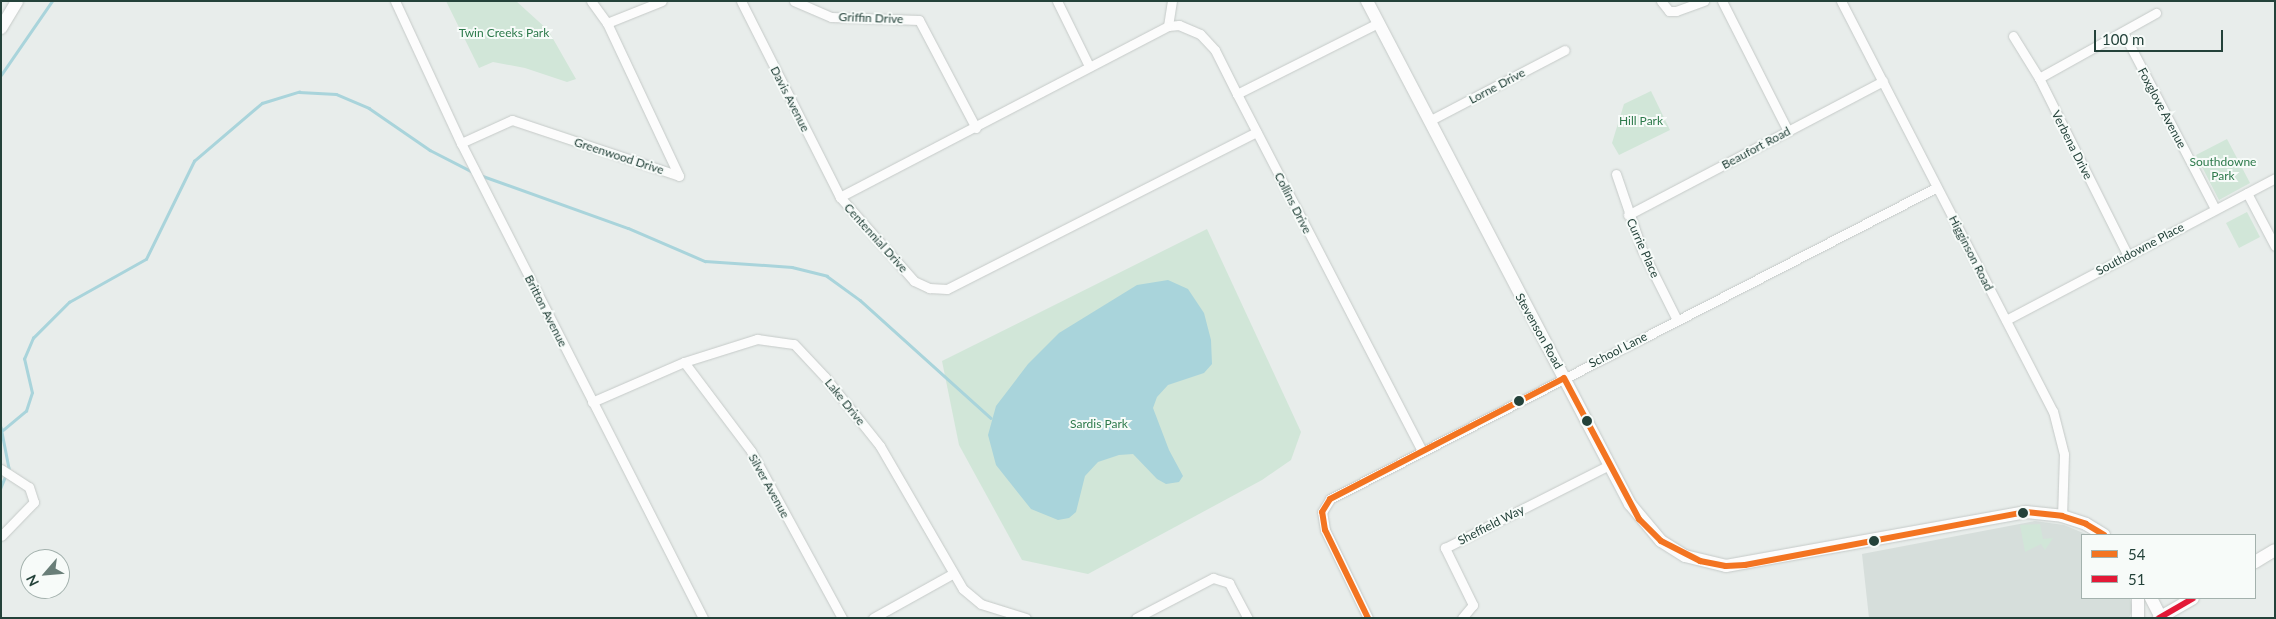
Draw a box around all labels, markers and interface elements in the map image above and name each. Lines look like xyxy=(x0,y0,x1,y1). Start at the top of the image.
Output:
street label: Griffin Drive xyxy=(838,10,904,26)
scale bar xyxy=(2096,20,2225,52)
park label: Twin Creeks Park xyxy=(459,26,549,40)
text: 100 m xyxy=(2102,30,2144,48)
street label: Davis Avenue xyxy=(767,64,813,134)
street label: Lorne Drive xyxy=(1466,65,1528,107)
street label: Foxglove Avenue xyxy=(2135,65,2189,151)
street label: Verbena Drive xyxy=(2048,108,2096,182)
park label: Hill Park xyxy=(1619,114,1663,128)
street label: Beaufort Road xyxy=(1719,124,1793,172)
street label: Greenwood Drive xyxy=(572,135,666,177)
park label: Southdowne Park xyxy=(2190,155,2256,183)
street label: Collins Drive xyxy=(1271,170,1315,236)
street label: Centennial Drive xyxy=(841,200,911,276)
street label: Higginson Road xyxy=(1946,213,1996,293)
street label: Currie Place xyxy=(1623,216,1663,280)
street label: Southdowne Place xyxy=(2093,220,2187,278)
street label: Britton Avenue xyxy=(522,272,570,350)
street label: Stevenson Road xyxy=(1512,291,1566,371)
street label: School Lane xyxy=(1586,329,1650,371)
street label: Lake Drive xyxy=(822,376,868,428)
unlabelled marker xyxy=(1514,396,1524,406)
unlabelled marker xyxy=(1582,416,1592,426)
park label: Sardis Park xyxy=(1070,417,1128,431)
street label: Silver Avenue xyxy=(745,451,793,521)
street label: Sheffield Way xyxy=(1455,502,1527,548)
unlabelled marker xyxy=(2018,508,2028,518)
legend xyxy=(2081,534,2256,599)
unlabelled marker xyxy=(1869,536,1879,546)
text: 54 xyxy=(2128,545,2145,563)
north arrow xyxy=(20,549,70,599)
text: 51 xyxy=(2128,570,2145,588)
text: N xyxy=(22,572,42,589)

